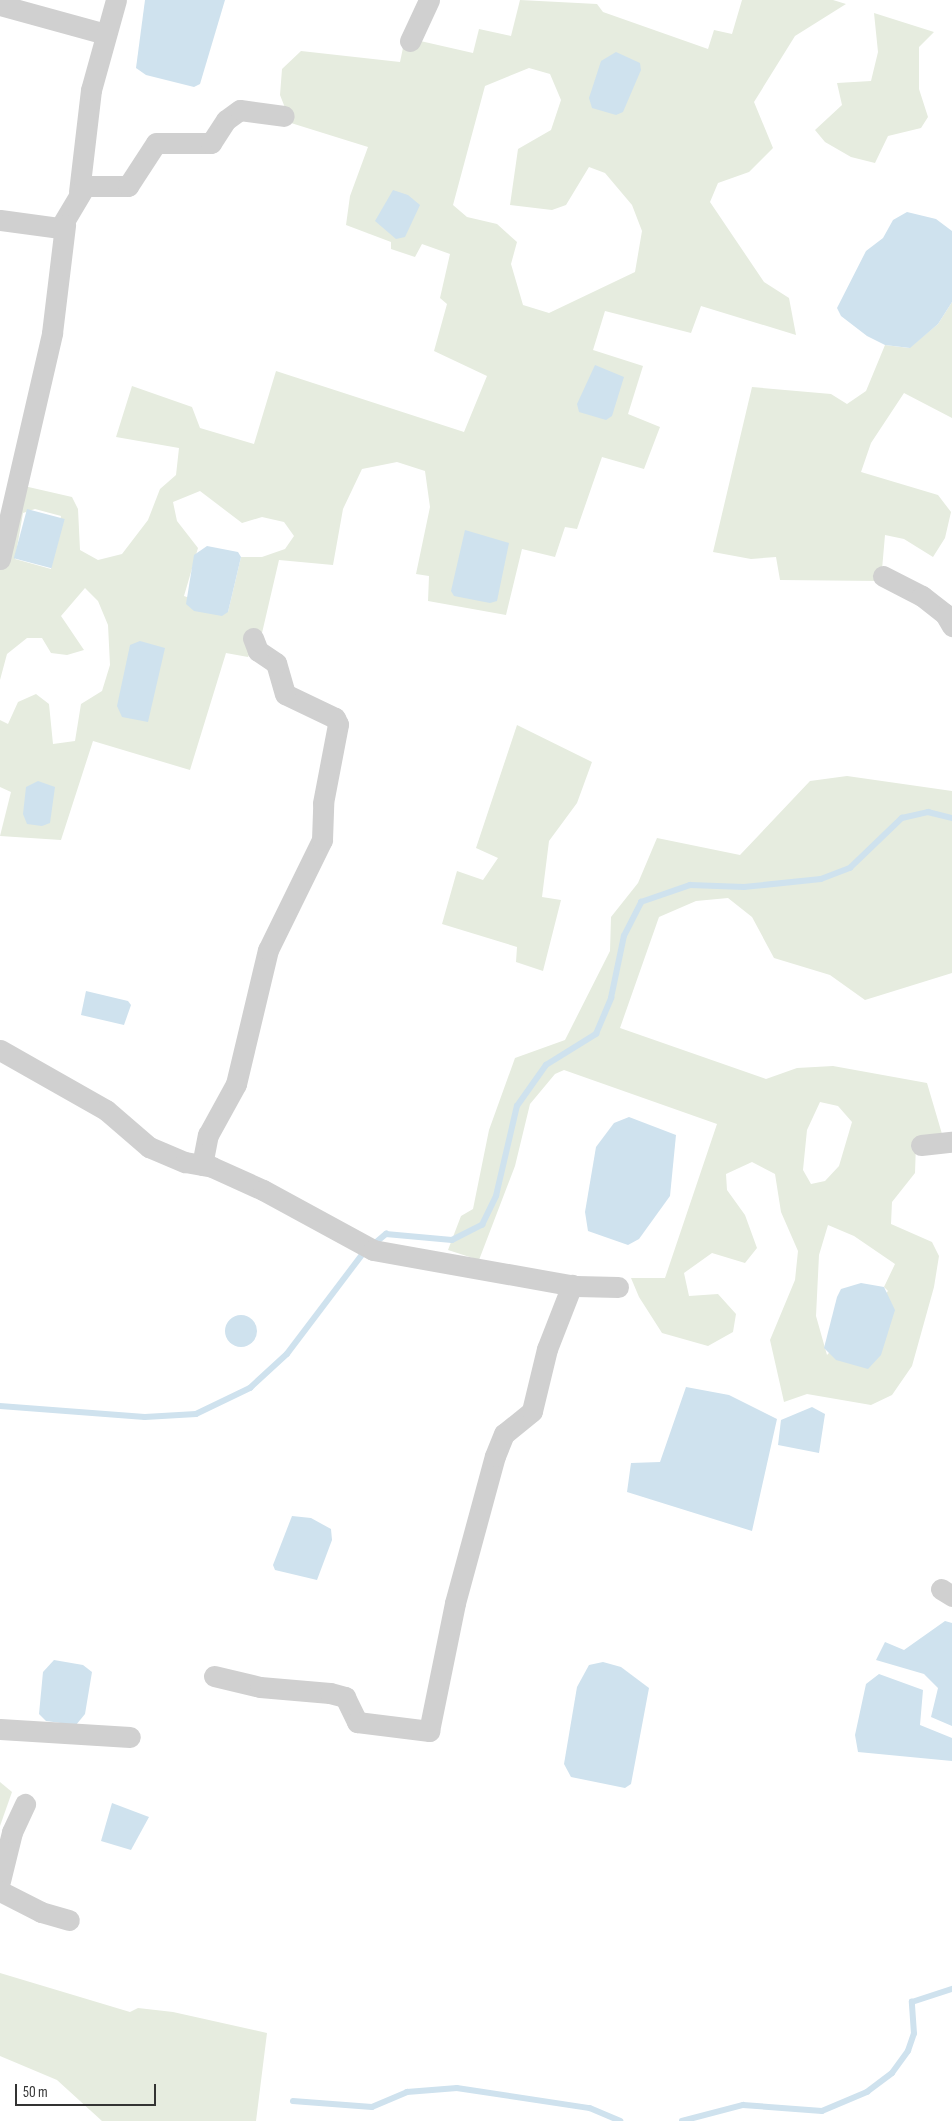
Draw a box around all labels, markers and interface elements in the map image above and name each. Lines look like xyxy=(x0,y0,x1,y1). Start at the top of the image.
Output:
scale bar xyxy=(18,2074,159,2106)
text: 50 m xyxy=(23,2083,48,2102)

